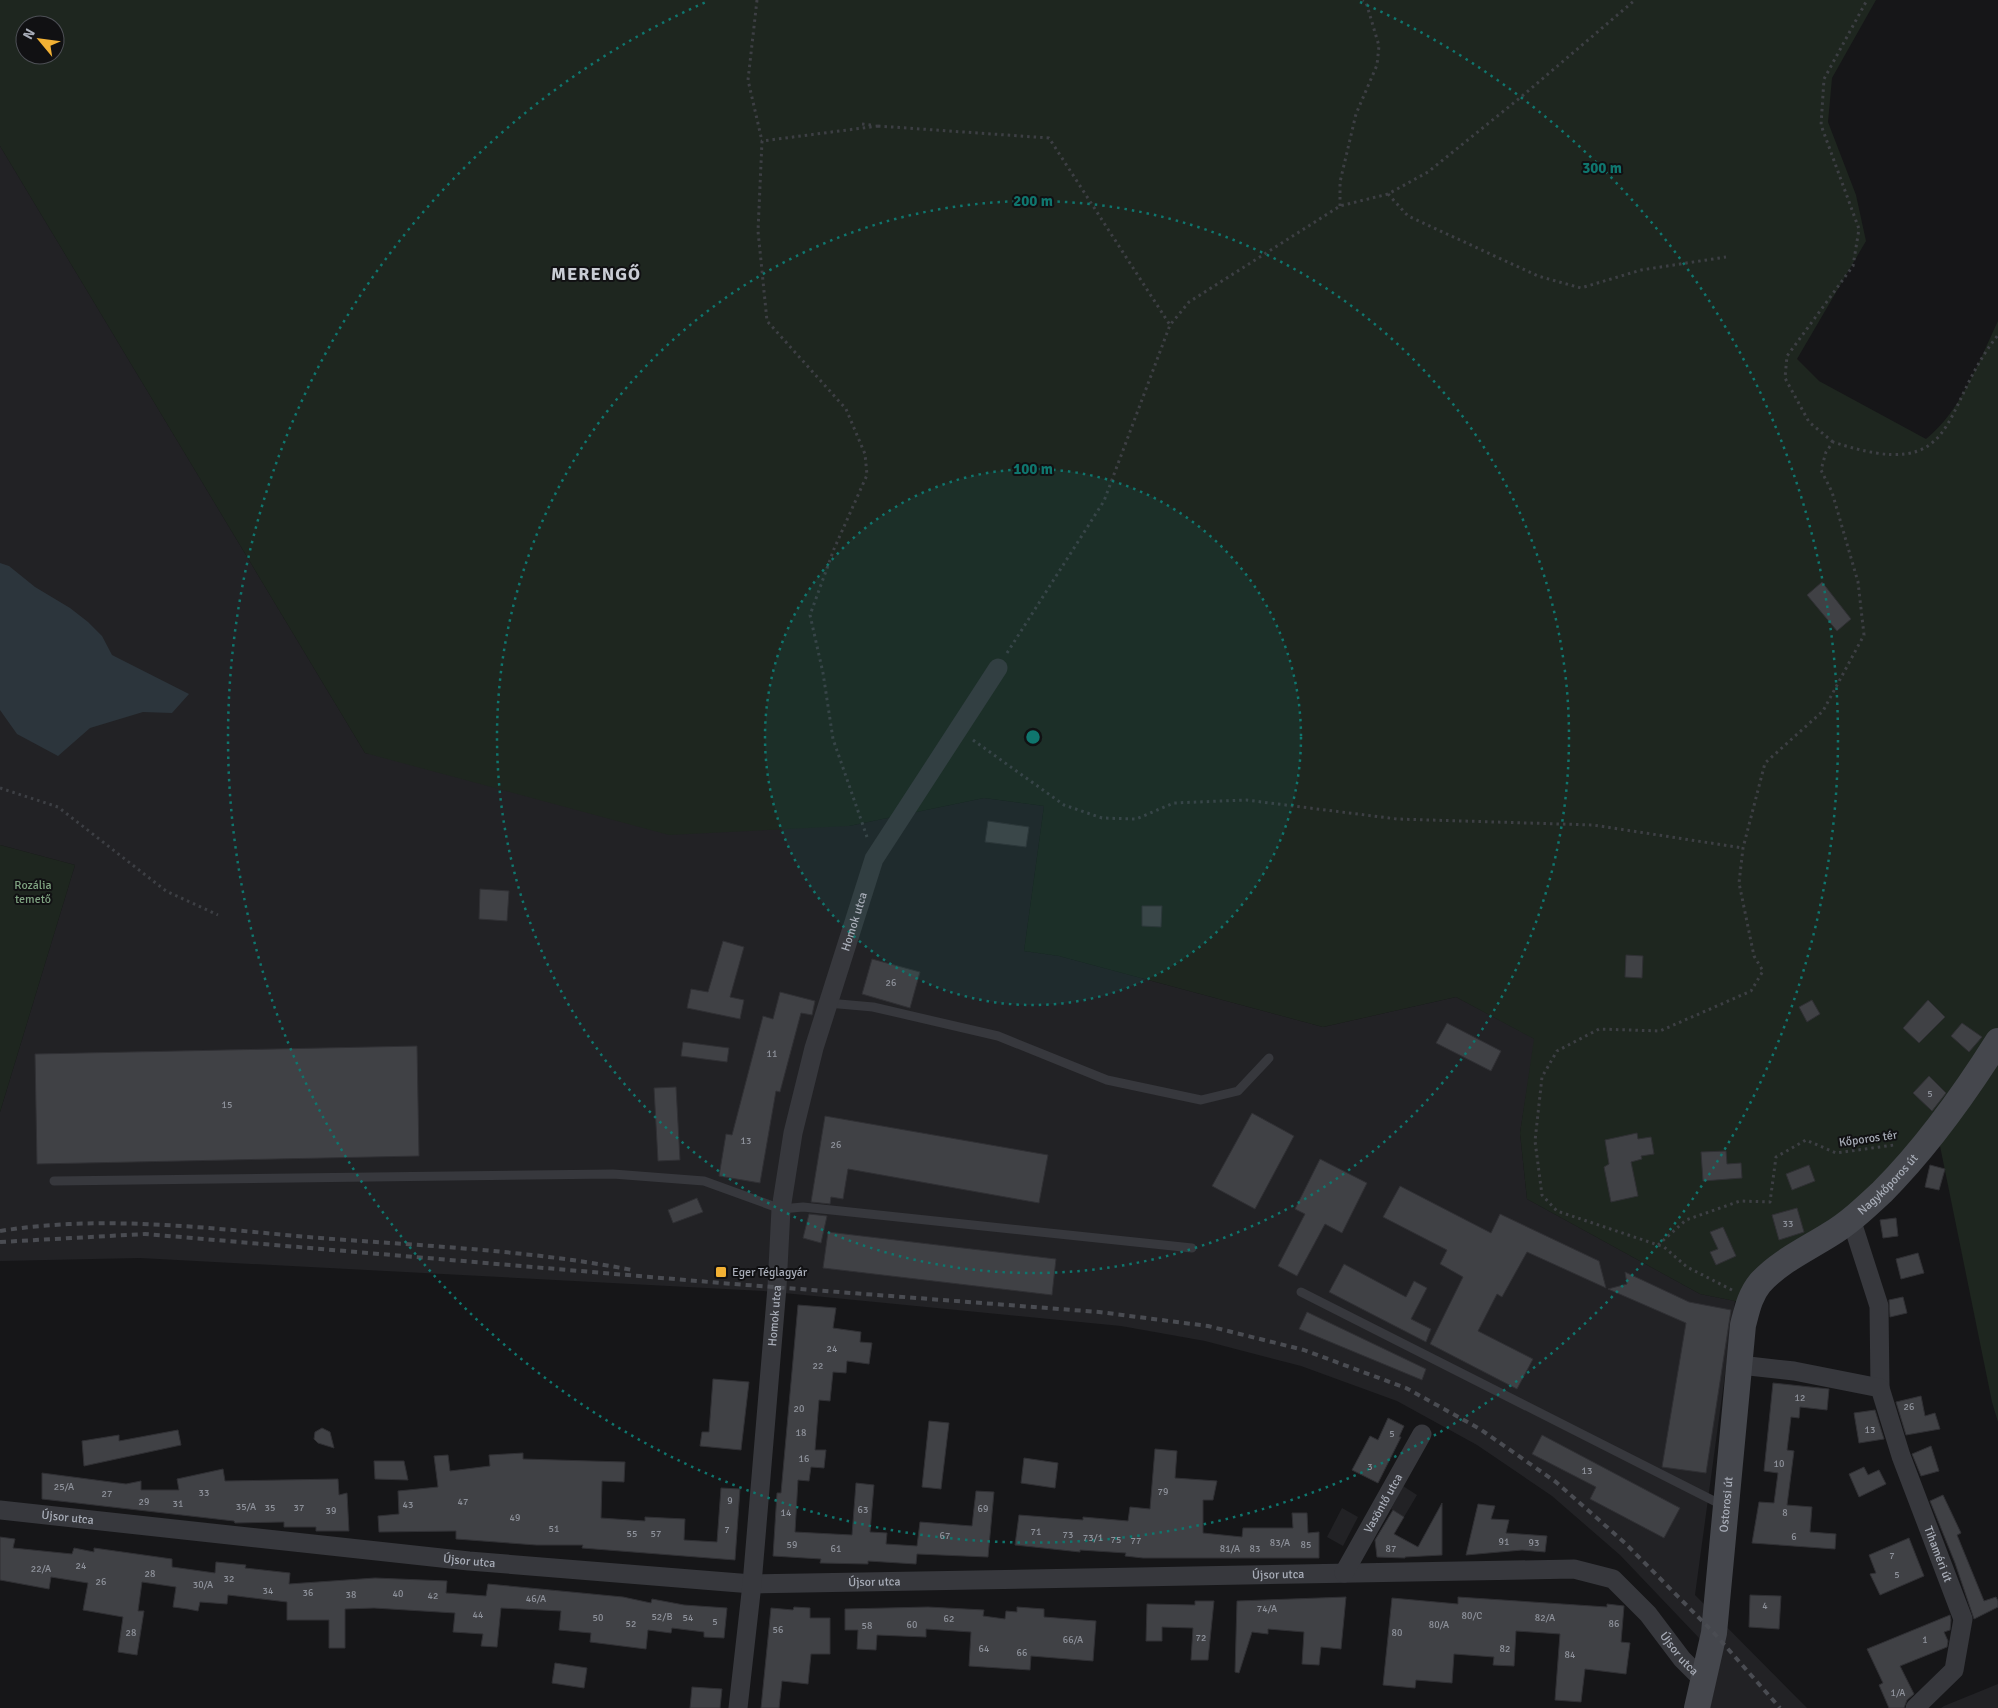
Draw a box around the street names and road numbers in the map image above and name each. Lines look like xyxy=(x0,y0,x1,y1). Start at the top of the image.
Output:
street label: Homok utca xyxy=(838,890,871,953)
street label: Kőporos tér xyxy=(1838,1127,1899,1151)
street label: Nagykőporos út xyxy=(1855,1151,1921,1218)
street label: Homok utca xyxy=(765,1285,785,1347)
street label: Vasöntő utca xyxy=(1360,1471,1406,1536)
street label: Ostorosi út xyxy=(1716,1476,1736,1533)
street label: Újsor utca xyxy=(41,1507,94,1528)
street label: Tihaméri út xyxy=(1921,1524,1956,1584)
street label: Újsor utca xyxy=(442,1551,496,1571)
street label: Újsor utca xyxy=(1252,1566,1305,1582)
street label: Újsor utca xyxy=(848,1574,901,1590)
street label: Újsor utca xyxy=(1657,1629,1702,1679)

